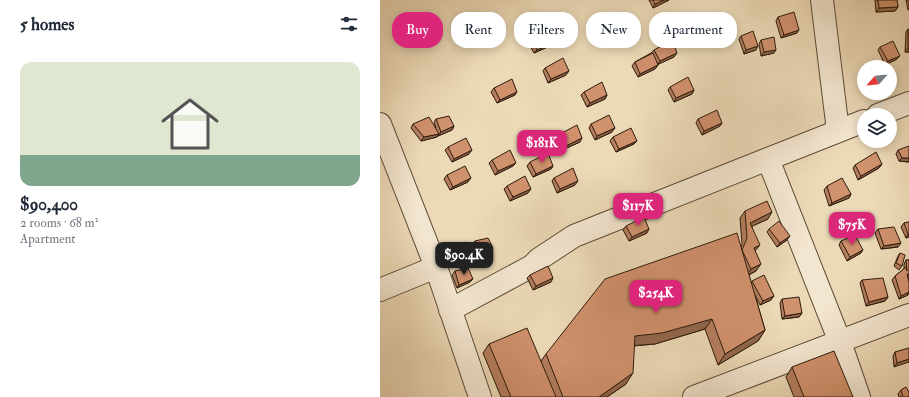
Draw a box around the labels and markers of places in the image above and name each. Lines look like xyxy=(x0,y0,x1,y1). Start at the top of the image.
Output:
pin: $181K xyxy=(514,130,570,164)
pin: $117K xyxy=(610,193,666,227)
pin: $75K xyxy=(828,212,876,246)
pin: $90.4K xyxy=(431,242,497,276)
pin: $254K xyxy=(628,280,684,314)

